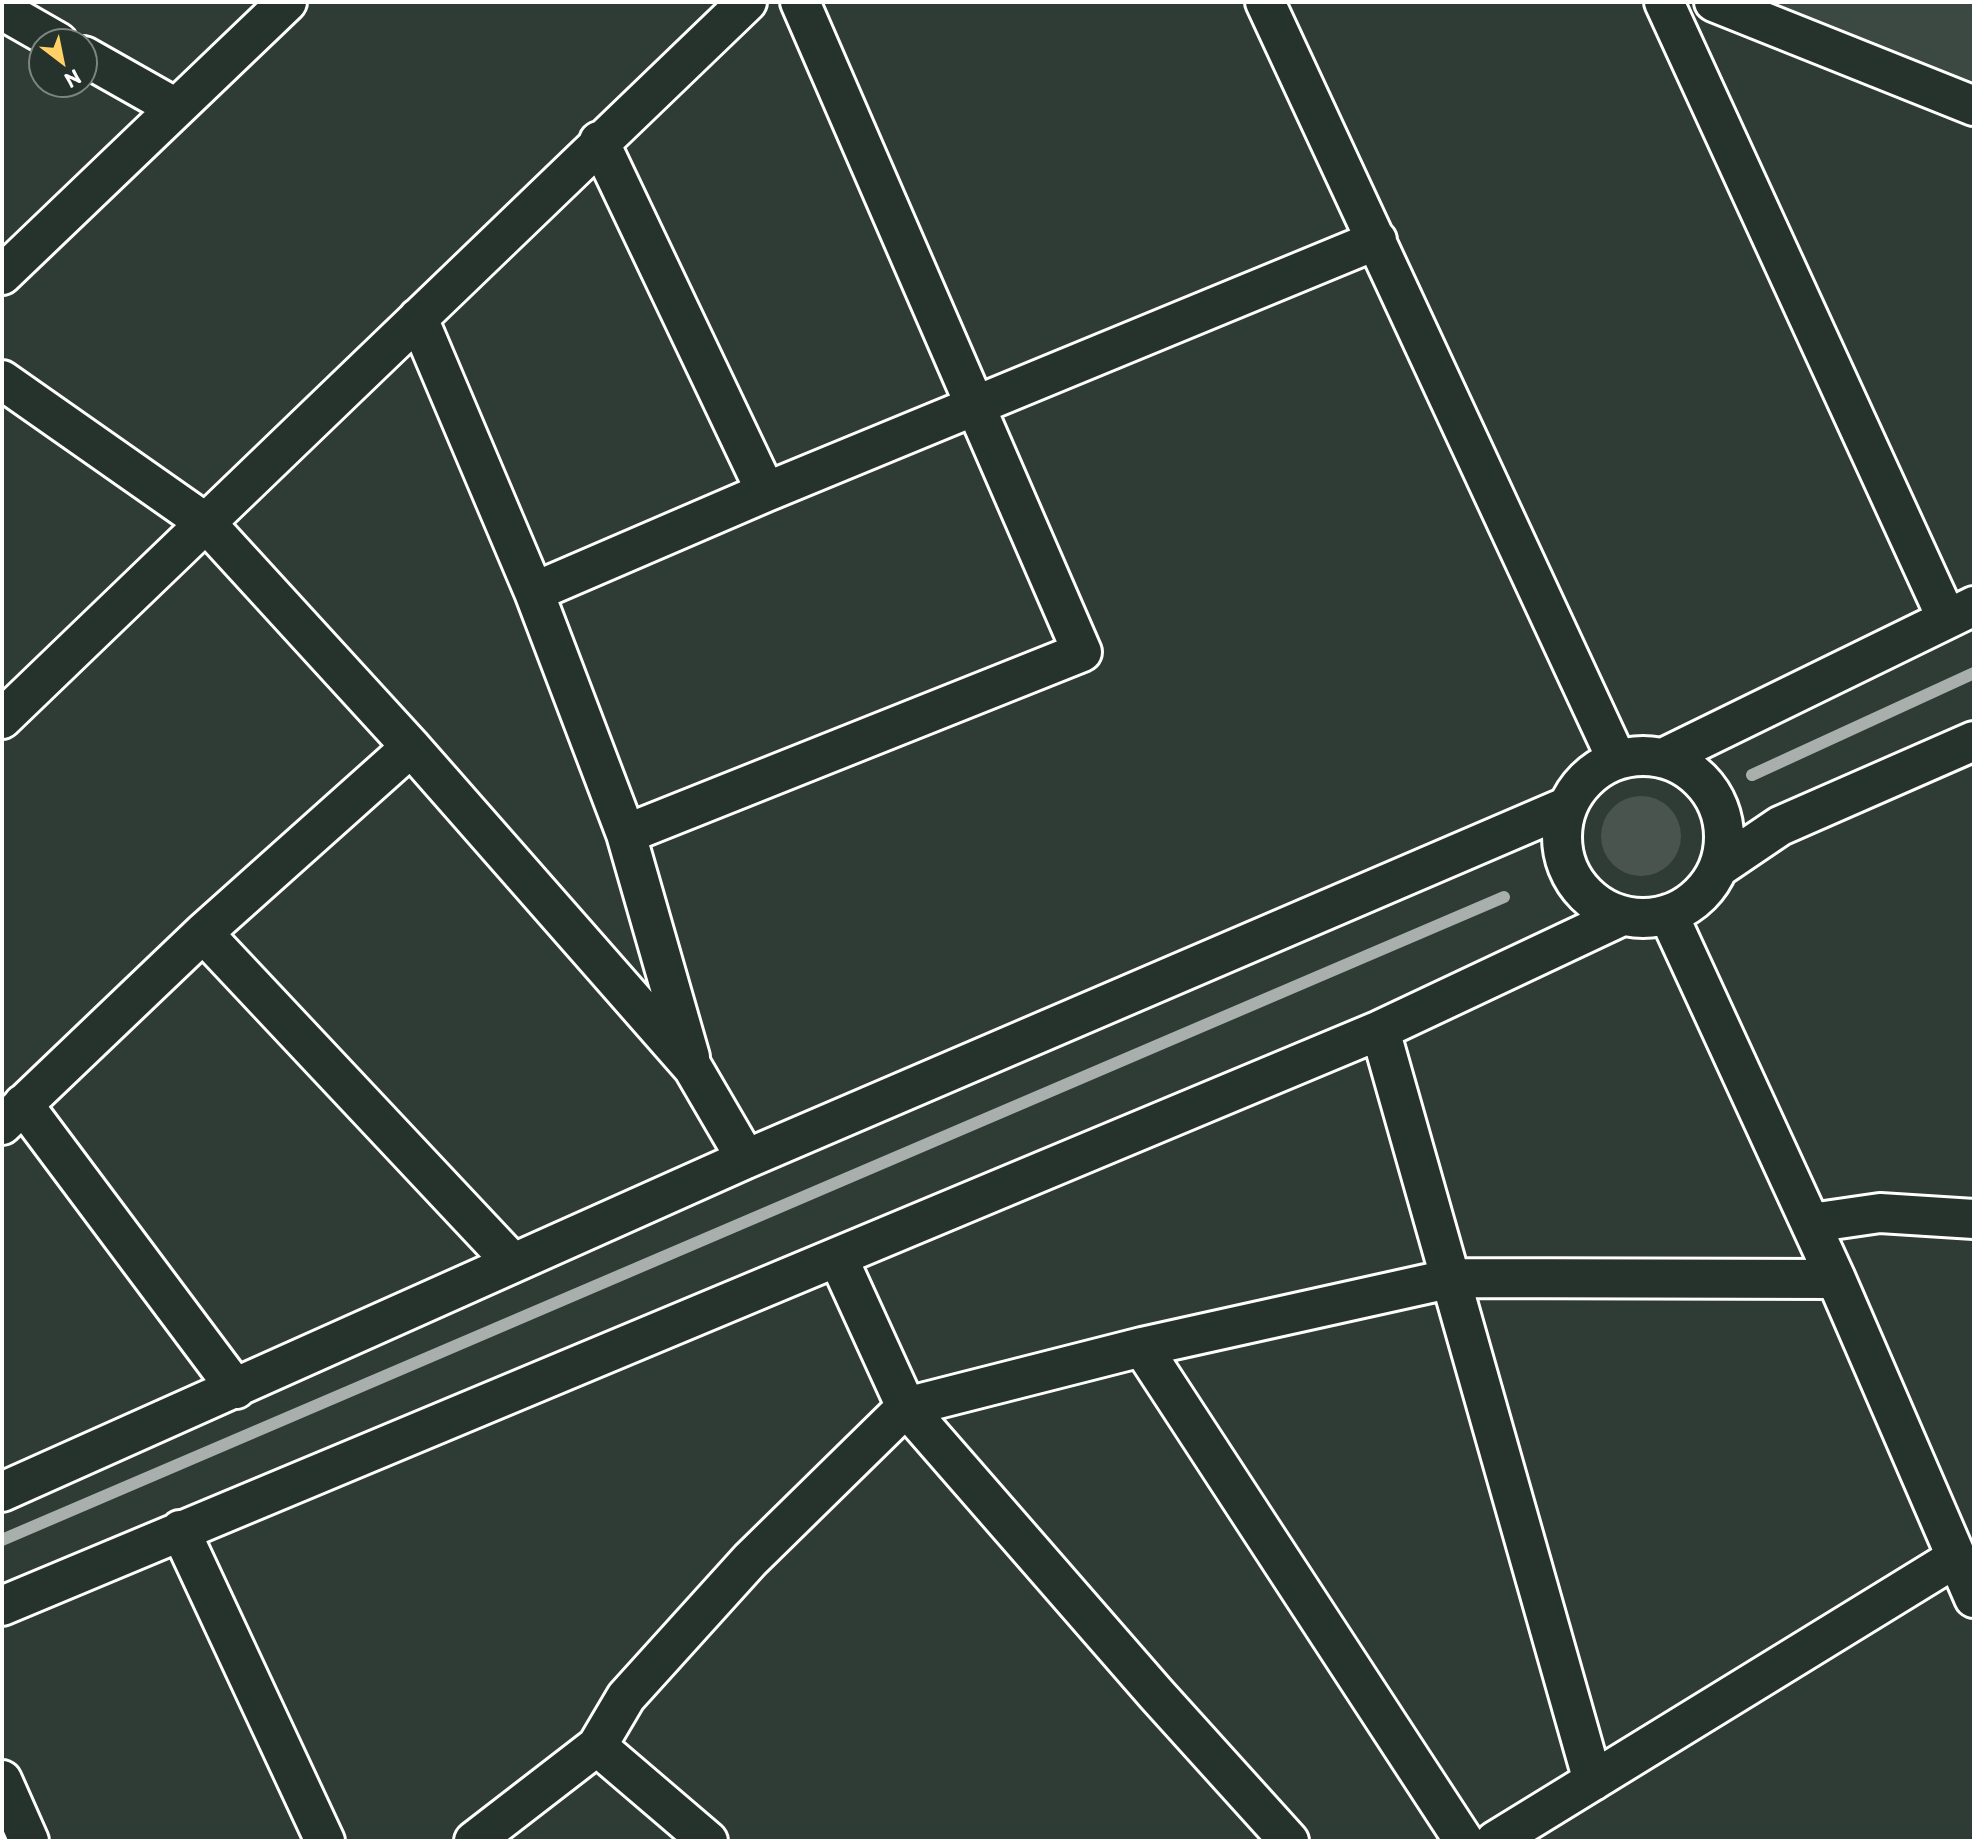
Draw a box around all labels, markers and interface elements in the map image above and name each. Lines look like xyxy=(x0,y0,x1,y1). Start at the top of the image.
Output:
north arrow xyxy=(28,28,98,98)
text: N xyxy=(59,63,87,95)

